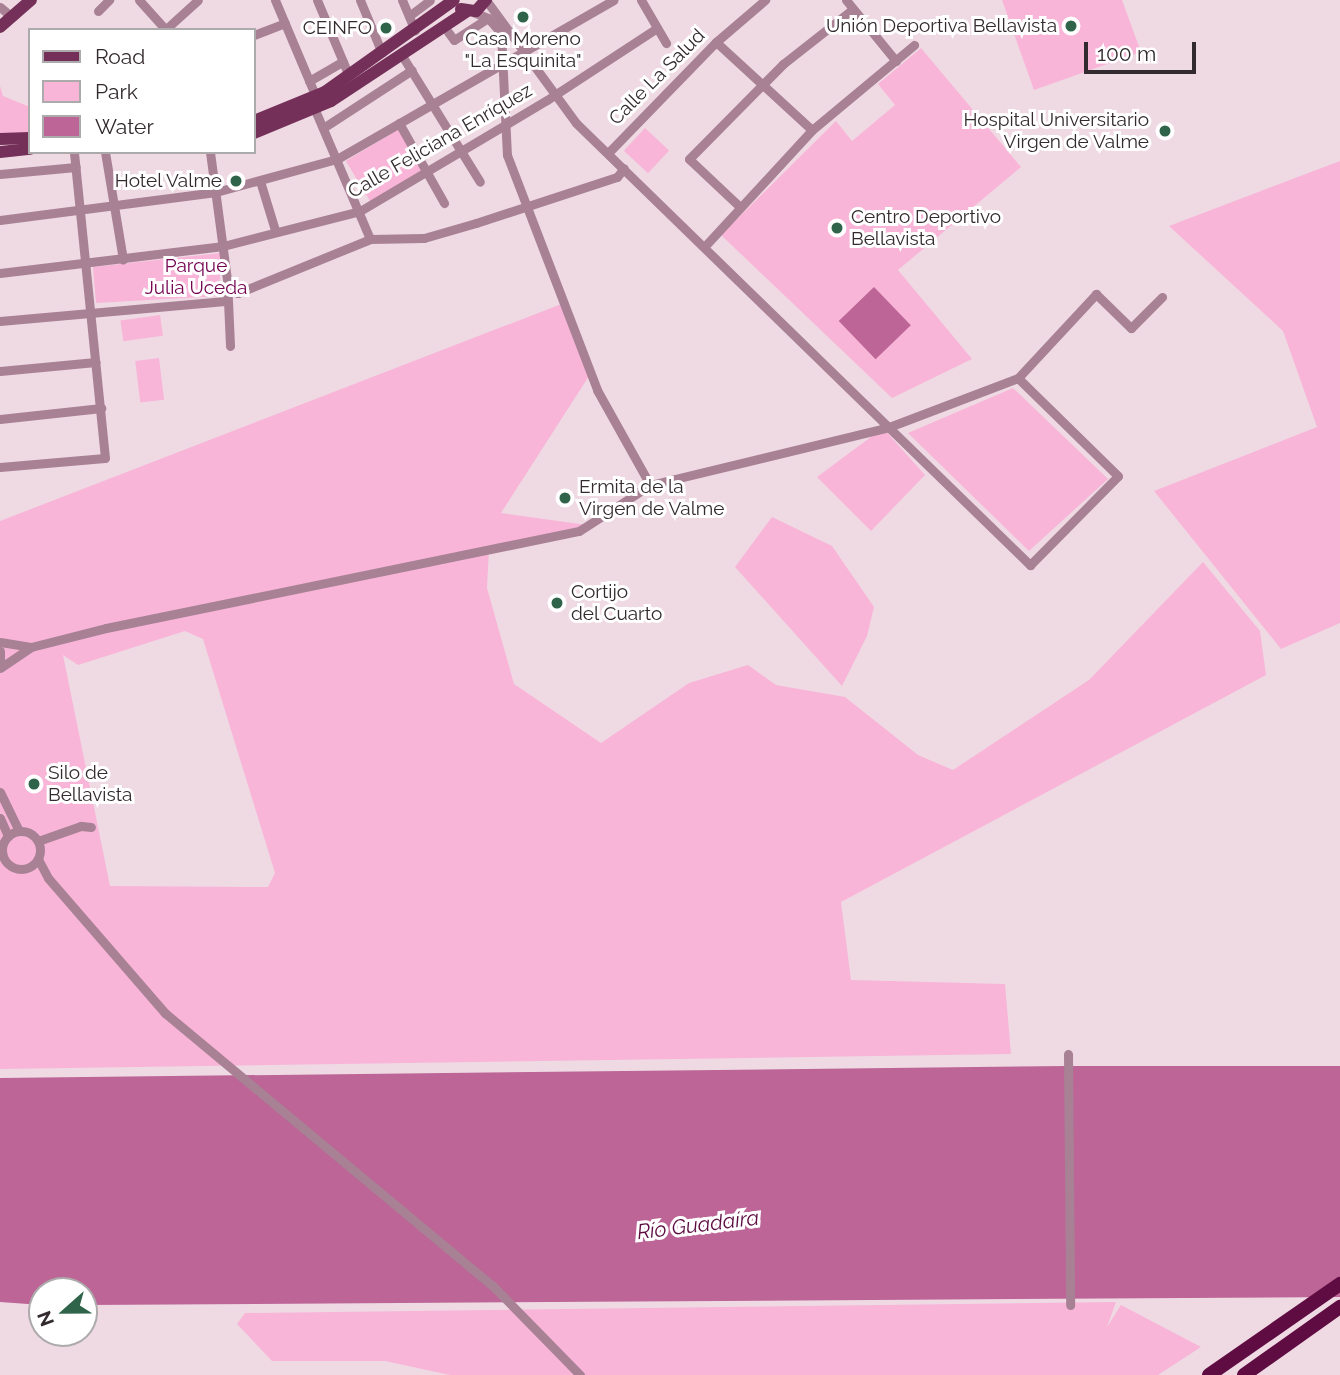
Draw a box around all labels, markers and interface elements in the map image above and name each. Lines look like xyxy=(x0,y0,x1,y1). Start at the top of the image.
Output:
marker: Casa Moreno "La Esquinita" xyxy=(515,9,531,25)
place label: Unión Deportiva Bellavista xyxy=(826,15,1057,37)
place label: CEINFO xyxy=(303,17,372,39)
marker: Unión Deportiva Bellavista xyxy=(1063,18,1079,34)
marker: CEINFO xyxy=(378,20,394,36)
street label: Calle La Salud xyxy=(604,24,710,130)
legend xyxy=(28,28,256,154)
place label: Casa Moreno "La Esquinita" xyxy=(465,28,581,72)
scale bar xyxy=(1088,28,1200,72)
text: 100 m xyxy=(1097,41,1156,66)
text: Road xyxy=(95,44,145,69)
text: Park xyxy=(95,79,138,104)
street label: Calle Feliciana Enríquez xyxy=(344,79,536,203)
place label: Hospital Universitario Virgen de Valme xyxy=(963,109,1149,153)
text: Water xyxy=(95,114,154,139)
marker: Hospital Universitario Virgen de Valme xyxy=(1155,121,1175,141)
place label: Hotel Valme xyxy=(114,170,222,192)
marker: Hotel Valme xyxy=(228,173,244,189)
place label: Centro Deportivo Bellavista xyxy=(851,206,1001,250)
marker: Centro Deportivo Bellavista xyxy=(829,220,845,236)
park label: Parque Julia Uceda xyxy=(145,255,247,299)
place label: Ermita de la Virgen de Valme xyxy=(579,476,725,520)
marker: Ermita de la Virgen de Valme xyxy=(557,490,573,506)
place label: Cortijo del Cuarto xyxy=(571,581,663,625)
marker: Cortijo del Cuarto xyxy=(549,595,565,611)
place label: Silo de Bellavista xyxy=(48,762,132,806)
marker: Silo de Bellavista xyxy=(26,776,42,792)
water label: Río Guadaíra xyxy=(636,1205,760,1245)
north arrow xyxy=(28,1277,98,1347)
text: N xyxy=(32,1308,58,1330)

